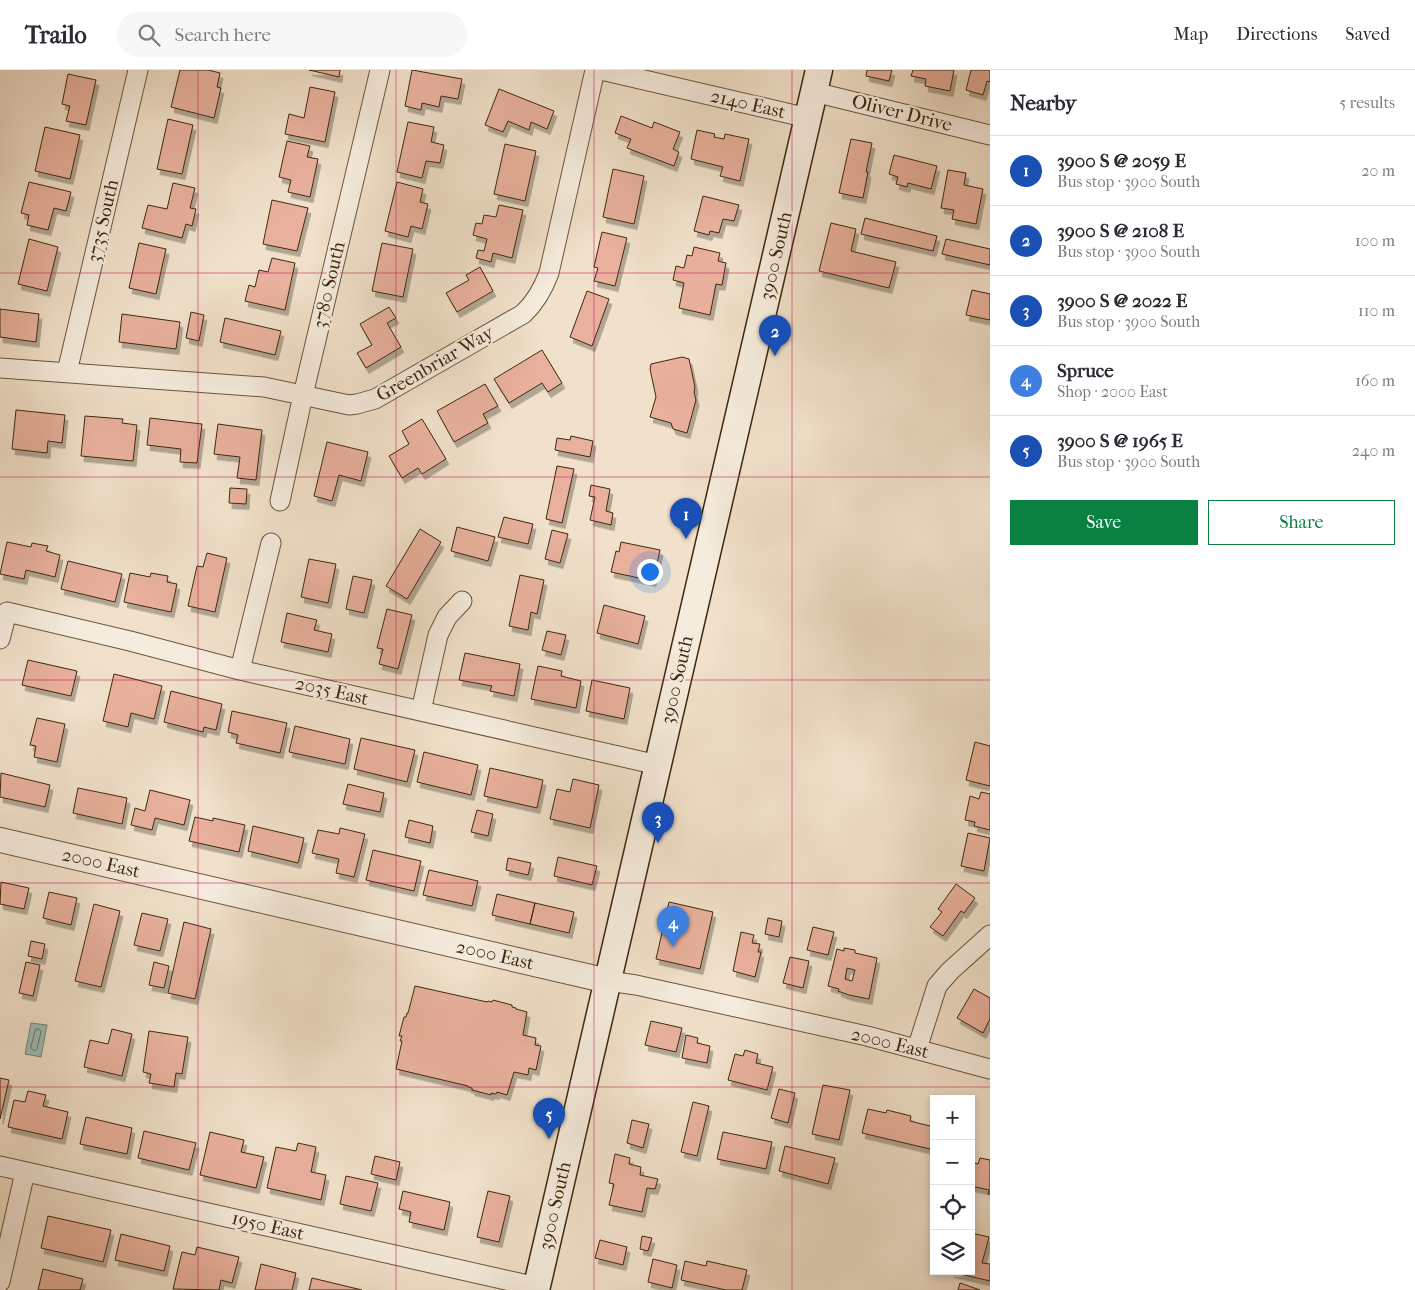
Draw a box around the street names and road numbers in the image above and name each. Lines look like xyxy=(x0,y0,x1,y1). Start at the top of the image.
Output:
street label: 2140 East xyxy=(708,85,788,123)
street label: Oliver Drive xyxy=(850,90,954,136)
street label: 3735 South xyxy=(83,177,123,265)
street label: 3900 South xyxy=(755,209,797,302)
street label: 3780 South xyxy=(308,239,350,331)
street label: Greenbriar Way xyxy=(373,321,498,406)
street label: 3900 South xyxy=(656,633,698,726)
street label: 2035 East xyxy=(293,672,371,710)
street label: 2000 East xyxy=(60,843,142,883)
street label: 2000 East xyxy=(454,935,536,975)
street label: 2000 East xyxy=(849,1023,931,1063)
street label: 3900 South xyxy=(534,1159,576,1252)
street label: 1950 East xyxy=(230,1207,307,1245)

